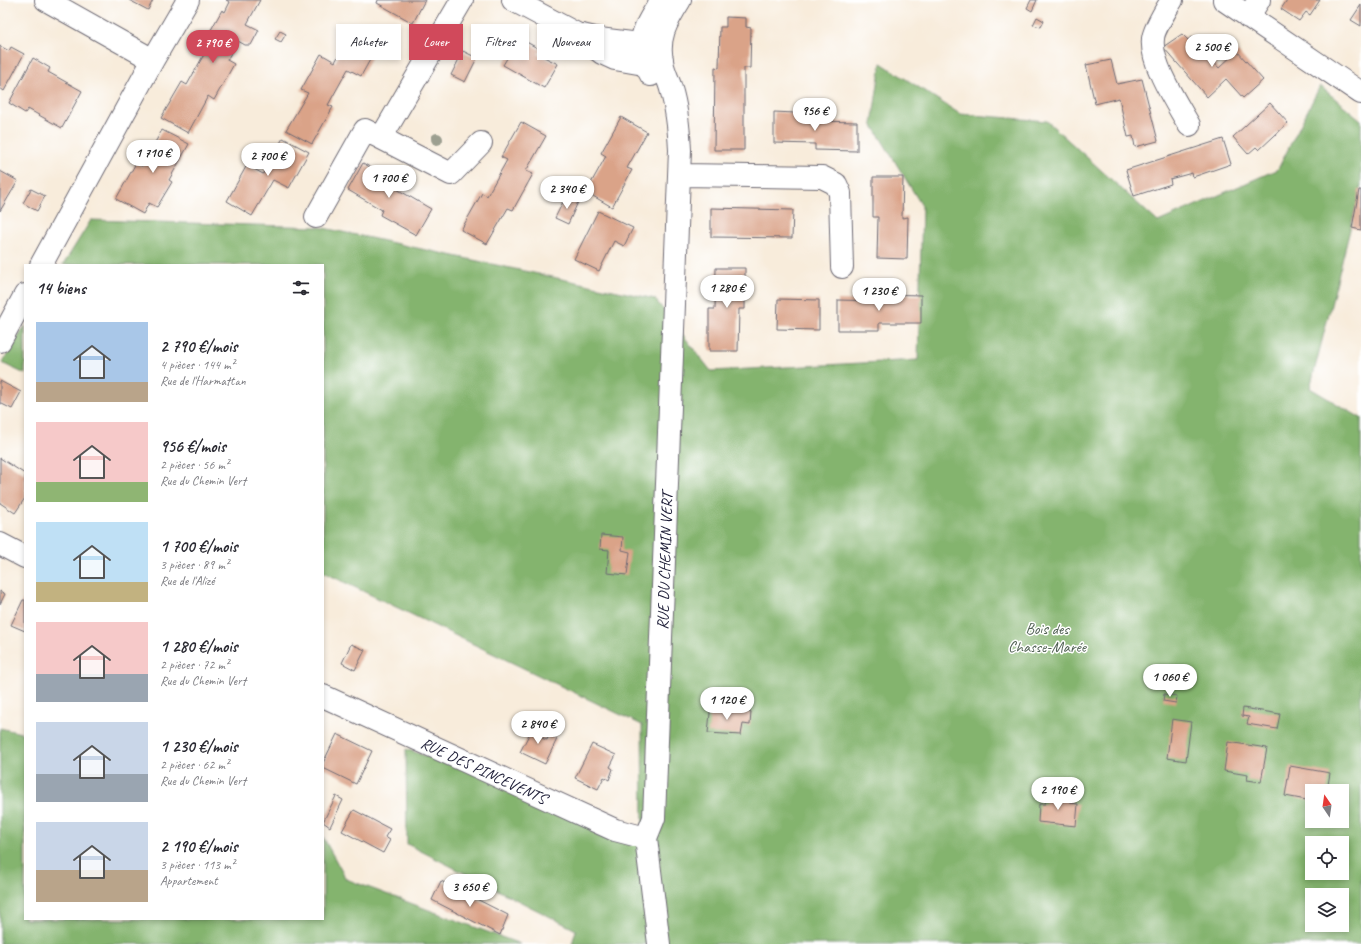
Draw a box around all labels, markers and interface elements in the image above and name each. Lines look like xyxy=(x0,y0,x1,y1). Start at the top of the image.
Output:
chip: Acheter xyxy=(336,24,401,60)
chip: Louer xyxy=(409,24,463,60)
chip: Filtres xyxy=(471,24,529,60)
chip: Nouveau xyxy=(537,24,604,60)
pin: 2 790 € xyxy=(176,30,250,64)
pin: 2 500 € xyxy=(1175,34,1249,68)
text: 2 790 € xyxy=(195,35,231,51)
text: 2 500 € xyxy=(1194,39,1230,55)
pin: 956 € xyxy=(787,98,843,132)
text: 956 € xyxy=(802,103,828,119)
pin: 1 710 € xyxy=(116,140,190,174)
pin: 2 700 € xyxy=(231,143,305,177)
text: 1 710 € xyxy=(135,145,171,161)
text: 2 700 € xyxy=(250,148,286,164)
pin: 1 700 € xyxy=(352,165,426,199)
text: 1 700 € xyxy=(371,170,407,186)
pin: 2 340 € xyxy=(530,176,604,210)
text: 2 340 € xyxy=(549,181,585,197)
pin: 1 280 € xyxy=(690,275,764,309)
icon: filters xyxy=(290,277,312,299)
text: 14 biens xyxy=(36,278,86,299)
pin: 1 230 € xyxy=(842,278,916,312)
text: 1 280 € xyxy=(709,280,745,296)
text: 1 230 € xyxy=(861,283,897,299)
text: 2 790 €/mois xyxy=(160,336,237,357)
icon: home xyxy=(68,338,116,386)
text: 4 pièces · 144 m² xyxy=(160,357,235,373)
text: Rue de l'Harmattan xyxy=(160,373,246,389)
text: 956 €/mois xyxy=(160,436,226,457)
icon: home xyxy=(68,438,116,486)
text: 2 pièces · 56 m² xyxy=(160,457,229,473)
text: Rue du Chemin Vert xyxy=(160,473,246,489)
street label: RUE DU CHEMIN VERT xyxy=(653,488,678,630)
text: 1 700 €/mois xyxy=(160,536,237,557)
icon: home xyxy=(68,538,116,586)
text: 3 pièces · 89 m² xyxy=(160,557,229,573)
text: Rue de l'Alizé xyxy=(160,573,214,589)
park label: Bois des Chasse-Marée xyxy=(1008,619,1088,657)
text: 1 280 €/mois xyxy=(160,636,238,657)
icon: home xyxy=(68,638,116,686)
text: 2 pièces · 72 m² xyxy=(160,657,229,673)
pin: 1 060 € xyxy=(1133,664,1207,698)
text: 1 060 € xyxy=(1152,669,1188,685)
text: Rue du Chemin Vert xyxy=(160,673,246,689)
pin: 1 120 € xyxy=(690,687,764,721)
text: 1 120 € xyxy=(709,692,745,708)
pin: 2 840 € xyxy=(501,711,575,745)
text: 2 840 € xyxy=(520,716,556,732)
street label: RUE DES PINCEVENTS xyxy=(418,733,553,810)
text: 1 230 €/mois xyxy=(160,736,238,757)
icon: home xyxy=(68,738,116,786)
text: 2 pièces · 62 m² xyxy=(160,757,229,773)
text: Rue du Chemin Vert xyxy=(160,773,246,789)
pin: 2 190 € xyxy=(1021,777,1095,811)
text: 2 190 € xyxy=(1040,782,1076,798)
north arrow xyxy=(1305,784,1349,828)
map controls xyxy=(1305,784,1349,932)
text: 2 190 €/mois xyxy=(160,836,237,857)
button: locate xyxy=(1305,836,1349,880)
icon: home xyxy=(68,838,116,886)
text: 3 pièces · 113 m² xyxy=(160,857,235,873)
text: Appartement xyxy=(160,873,218,889)
pin: 3 650 € xyxy=(433,874,507,908)
text: 3 650 € xyxy=(452,879,488,895)
button: layers xyxy=(1305,888,1349,932)

